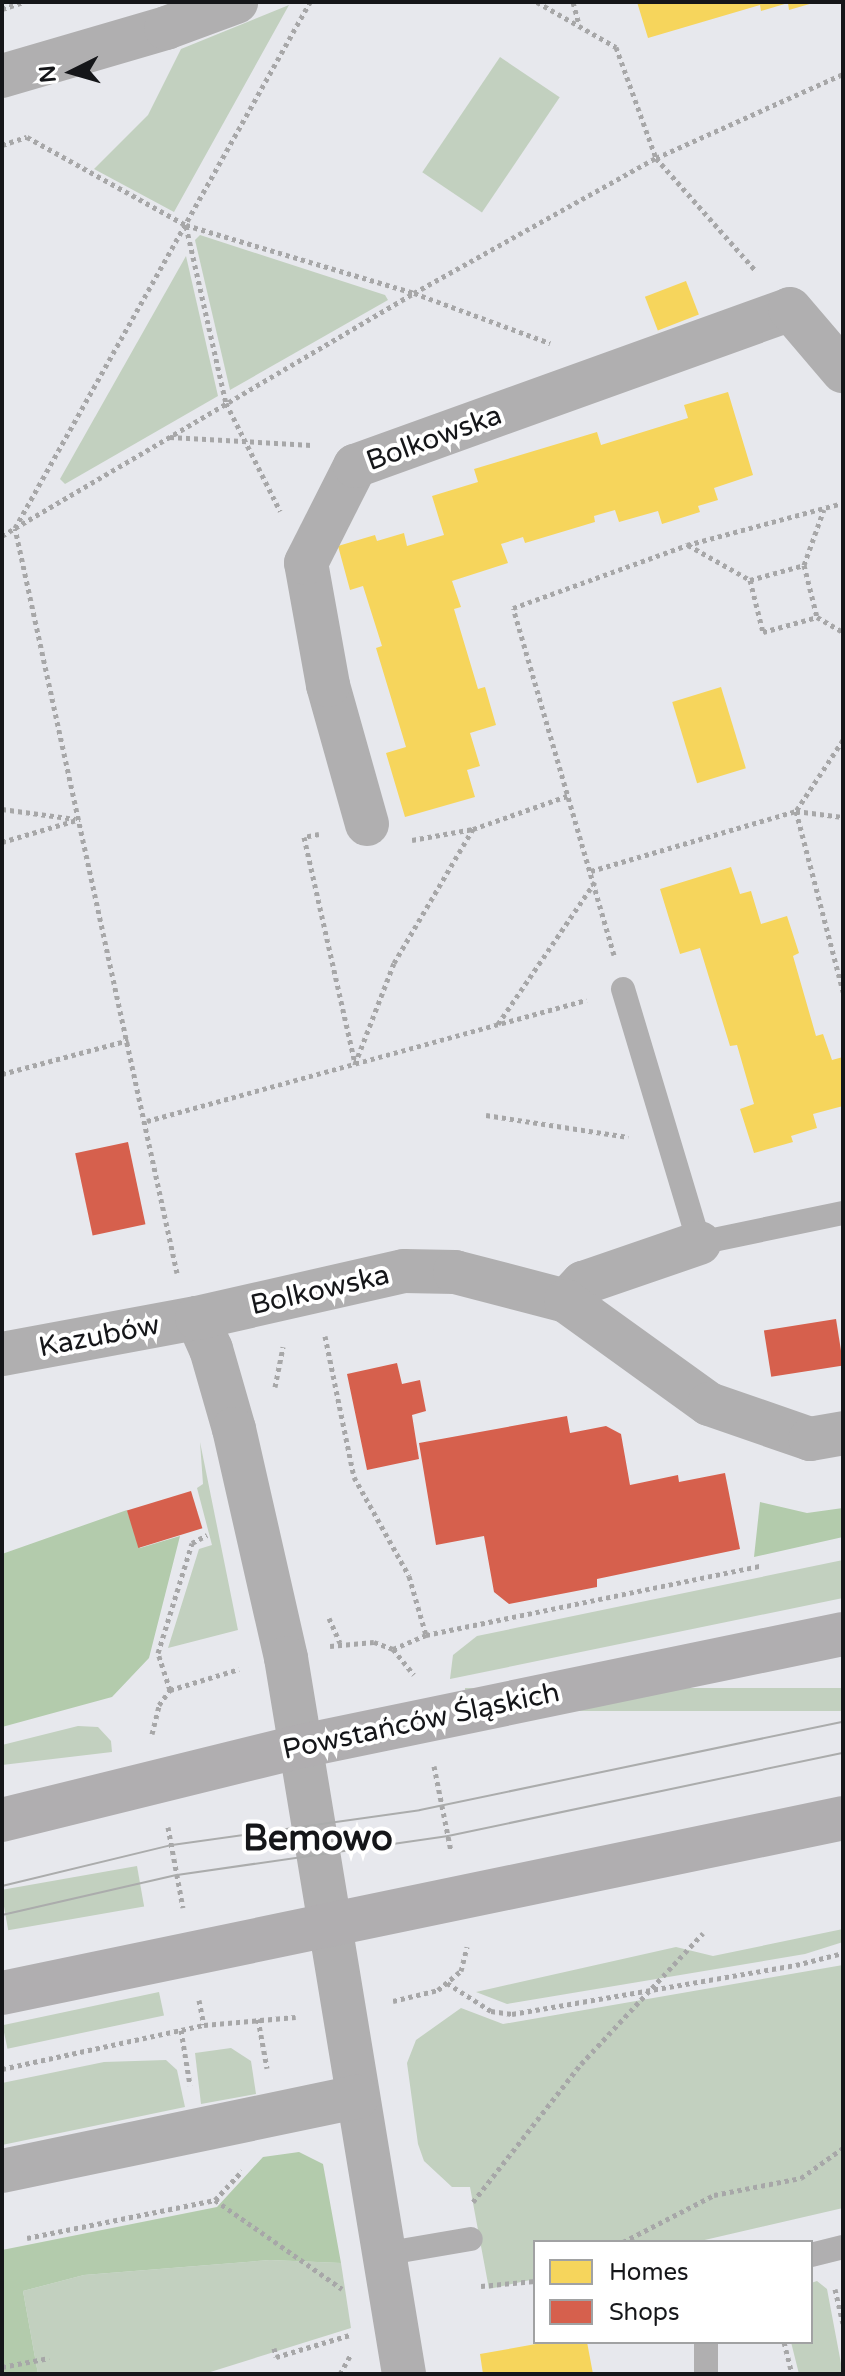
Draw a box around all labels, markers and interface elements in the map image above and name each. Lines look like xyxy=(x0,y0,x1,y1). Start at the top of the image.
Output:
north arrow xyxy=(32,32,112,112)
text: N xyxy=(34,64,62,84)
street label: Bolkowska xyxy=(362,398,506,478)
street label: Bolkowska xyxy=(247,1258,393,1322)
street label: Kazubów xyxy=(36,1308,162,1364)
street label: Powstańców Śląskich xyxy=(279,1675,563,1767)
district label: Bemowo xyxy=(243,1817,393,1861)
legend xyxy=(533,2240,813,2344)
text: Homes xyxy=(609,2258,689,2287)
text: Shops xyxy=(609,2298,679,2327)

